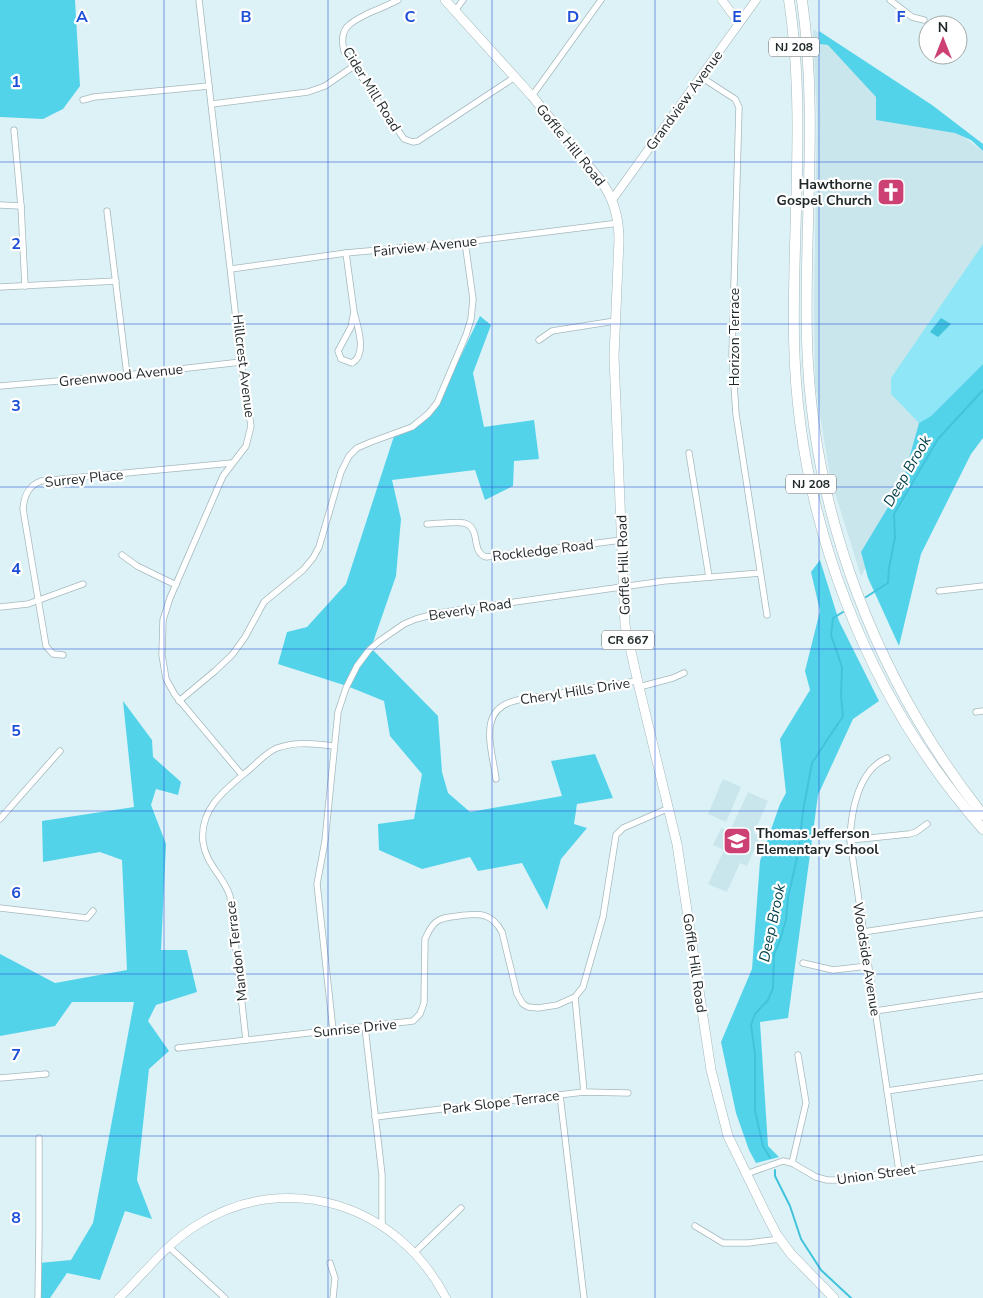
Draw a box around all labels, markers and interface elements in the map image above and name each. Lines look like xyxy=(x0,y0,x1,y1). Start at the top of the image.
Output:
text: A xyxy=(76,6,88,28)
text: B xyxy=(240,6,252,28)
text: C xyxy=(405,6,416,28)
text: D xyxy=(567,6,579,28)
text: E xyxy=(732,6,742,28)
text: F xyxy=(897,6,906,28)
north arrow xyxy=(918,15,968,65)
text: N xyxy=(938,18,948,37)
road number: NJ 208 xyxy=(769,38,819,56)
street label: Cider Mill Road xyxy=(338,43,405,135)
street label: Grandview Avenue xyxy=(642,46,727,154)
text: 1 xyxy=(11,71,21,93)
street label: Goffle Hill Road xyxy=(532,100,610,190)
place label: Hawthorne Gospel Church xyxy=(777,175,872,210)
church icon: Hawthorne Gospel Church xyxy=(876,177,906,207)
street label: Fairview Avenue xyxy=(372,232,478,261)
text: 2 xyxy=(11,233,21,255)
street label: Horizon Terrace xyxy=(725,288,744,386)
street label: Hillcrest Avenue xyxy=(228,313,259,419)
street label: Greenwood Avenue xyxy=(58,360,184,391)
text: 3 xyxy=(11,395,21,417)
water label: Deep Brook xyxy=(879,431,936,510)
street label: Surrey Place xyxy=(44,465,124,492)
road number: NJ 208 xyxy=(786,474,836,494)
street label: Goffle Hill Road xyxy=(612,514,635,616)
street label: Rockledge Road xyxy=(491,535,595,566)
text: 4 xyxy=(11,558,21,580)
street label: Beverly Road xyxy=(427,594,513,625)
road number: CR 667 xyxy=(602,630,654,650)
street label: Cheryl Hills Drive xyxy=(519,673,631,710)
text: 5 xyxy=(11,720,21,742)
place label: Thomas Jefferson Elementary School xyxy=(756,824,879,859)
school or university icon: Thomas Jefferson Elementary School xyxy=(722,826,752,856)
text: 6 xyxy=(11,882,21,904)
water label: Deep Brook xyxy=(754,882,790,964)
street label: Mandon Terrace xyxy=(221,900,252,1002)
street label: Woodside Avenue xyxy=(848,901,885,1017)
street label: Goffle Hill Road xyxy=(678,912,711,1014)
street label: Sunrise Drive xyxy=(312,1015,398,1042)
text: 7 xyxy=(11,1044,21,1066)
street label: Park Slope Terrace xyxy=(442,1086,560,1119)
street label: Union Street xyxy=(836,1160,917,1189)
text: 8 xyxy=(11,1207,21,1229)

